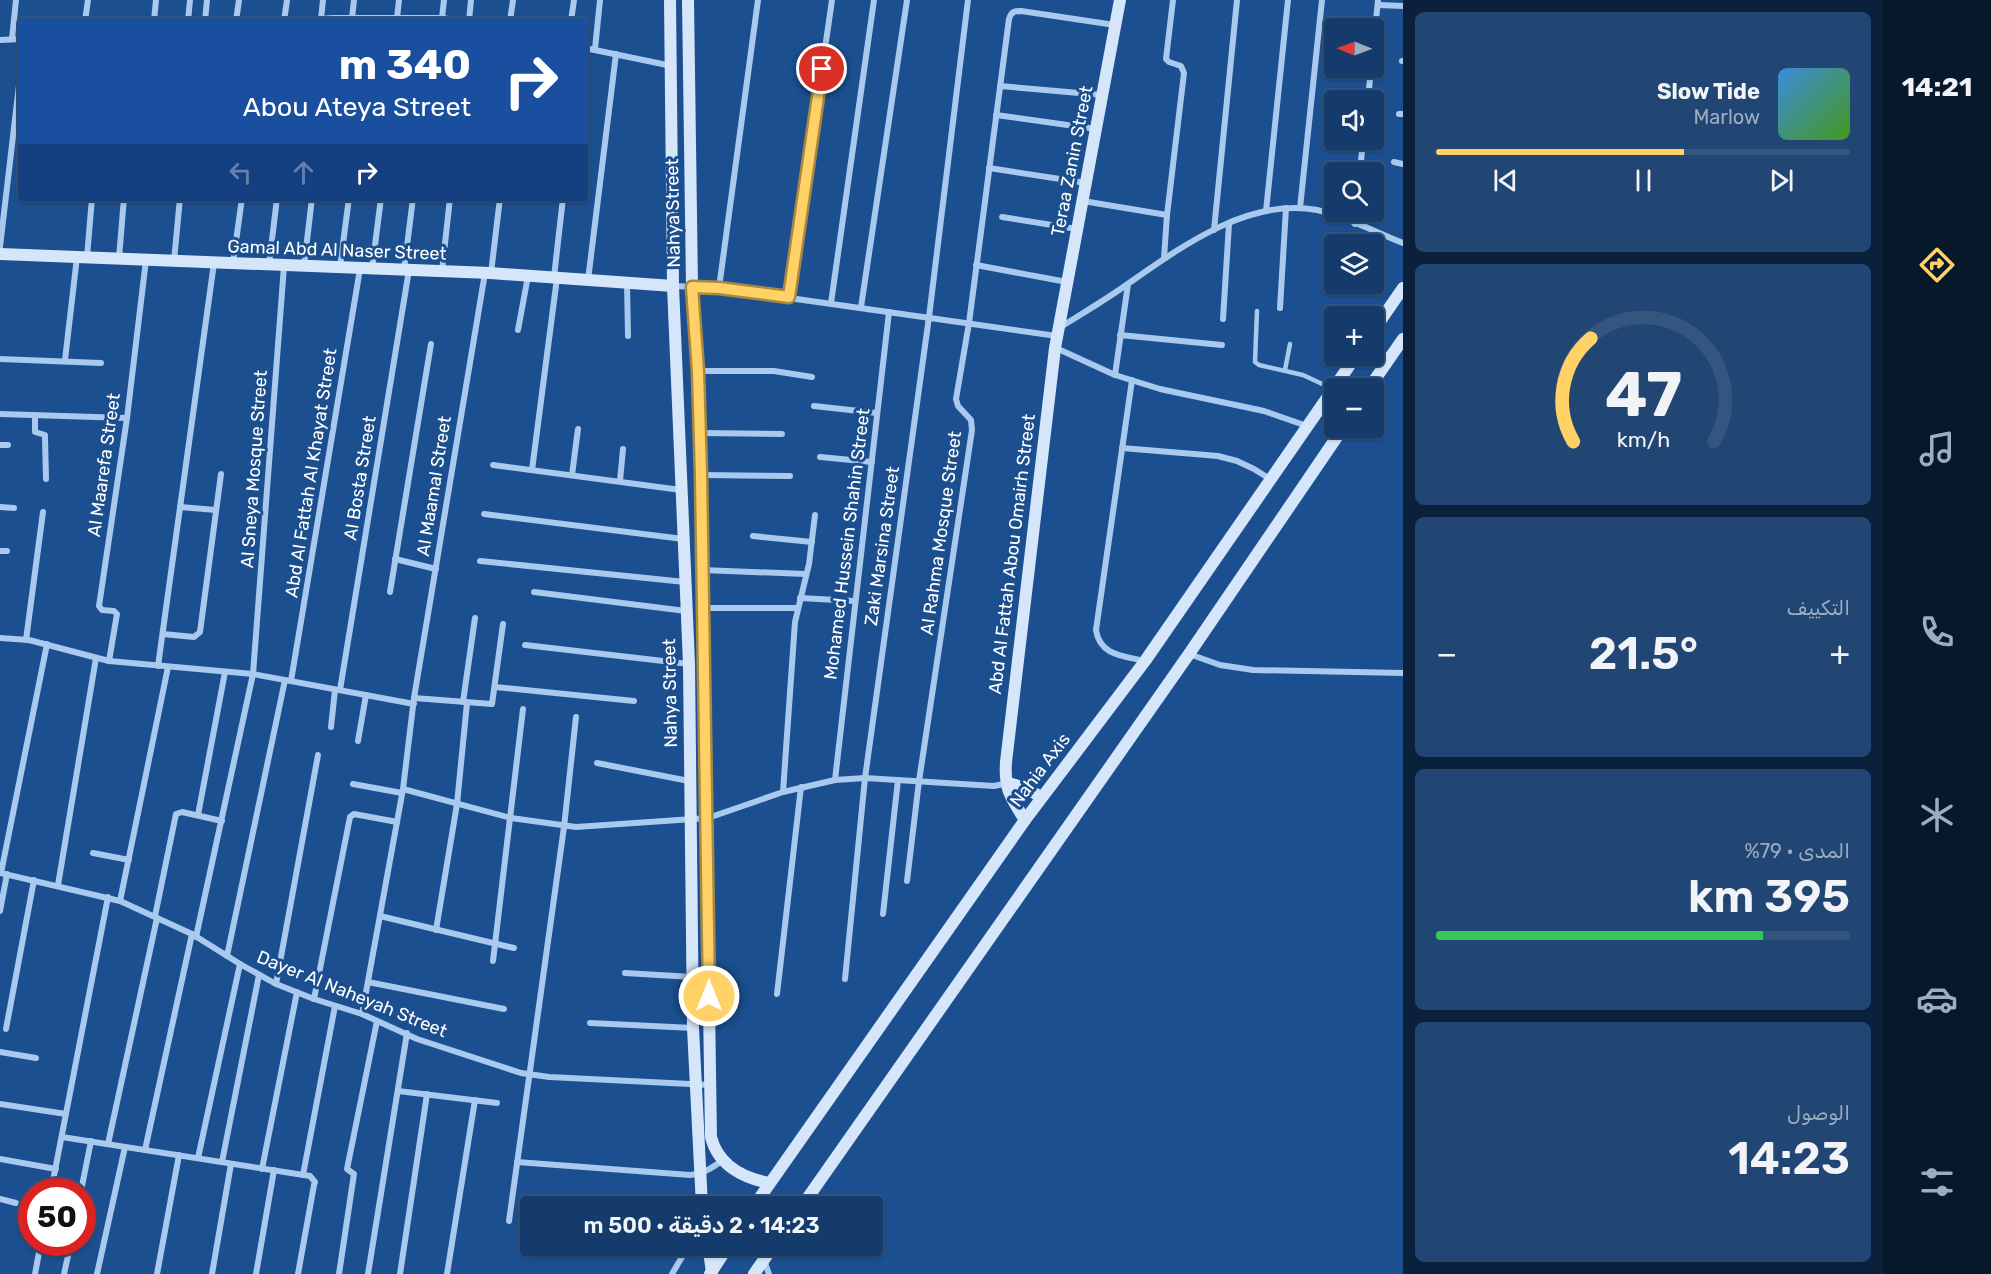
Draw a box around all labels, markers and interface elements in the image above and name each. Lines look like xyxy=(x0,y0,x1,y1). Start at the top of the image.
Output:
north arrow xyxy=(1324,18,1384,78)
map controls xyxy=(1324,18,1384,438)
text: 340 m xyxy=(339,40,471,90)
icon: right xyxy=(492,42,570,120)
pin xyxy=(796,43,847,94)
icon: arrive xyxy=(805,52,838,85)
text: 14:21 xyxy=(1902,71,1972,103)
text: Slow Tide xyxy=(1657,78,1760,105)
street label: Teraa Zanin Street xyxy=(1047,84,1097,238)
button: sound xyxy=(1324,90,1384,150)
text: Abou Ateya Street xyxy=(243,91,471,123)
text: Marlow xyxy=(1693,105,1760,129)
icon: left xyxy=(224,156,257,189)
icon: ahead xyxy=(287,156,320,189)
icon: right xyxy=(350,156,383,189)
street label: Nahya Street xyxy=(661,158,685,268)
button: search xyxy=(1324,162,1384,222)
icon: previous xyxy=(1489,164,1522,197)
icon: pause xyxy=(1627,164,1660,197)
icon: next xyxy=(1765,164,1798,197)
button: layers xyxy=(1324,234,1384,294)
street label: Gamal Abd Al Naser Street xyxy=(227,235,447,265)
icon: directions xyxy=(1916,244,1958,286)
button: + xyxy=(1324,306,1384,366)
street label: Abd Al Fattah Al Khayat Street xyxy=(280,347,342,599)
text: 47 xyxy=(1605,358,1681,432)
street label: Al Sneya Mosque Street xyxy=(236,369,272,569)
button: − xyxy=(1324,378,1384,438)
street label: Al Maarefa Street xyxy=(83,392,125,538)
street label: Mohamed Hussein Shahin Street xyxy=(819,407,875,681)
street label: Abd Al Fattah Abou Omairh Street xyxy=(984,413,1040,695)
street label: Al Bosta Street xyxy=(339,414,381,542)
street label: Al Maamal Street xyxy=(412,414,456,558)
text: km/h xyxy=(1616,427,1670,452)
icon: music xyxy=(1916,428,1958,470)
street label: Al Rahma Mosque Street xyxy=(916,430,966,636)
street label: Zaki Marsina Street xyxy=(860,465,904,627)
text: التكييف xyxy=(1787,596,1850,620)
icon: phone xyxy=(1916,611,1958,653)
text: 21.5° xyxy=(1589,627,1698,680)
text: − xyxy=(1436,634,1457,673)
text: + xyxy=(1829,634,1850,673)
street label: Nahya Street xyxy=(658,638,682,748)
street label: Nahia Axis xyxy=(1005,729,1075,811)
icon: climate xyxy=(1916,794,1958,836)
text: المدى · 79% xyxy=(1745,839,1850,863)
text: 395 km xyxy=(1688,870,1850,923)
street label: Dayer Al Naheyah Street xyxy=(254,946,450,1042)
position arrow xyxy=(677,964,741,1028)
icon: car xyxy=(1916,978,1958,1020)
text: الوصول xyxy=(1787,1101,1850,1125)
text: 14:23 xyxy=(1728,1132,1850,1185)
icon: filters xyxy=(1916,1161,1958,1203)
speed limit sign: 50 xyxy=(18,1178,96,1256)
text: 14:23 · 2 دقيقة · 500 m xyxy=(583,1212,820,1239)

